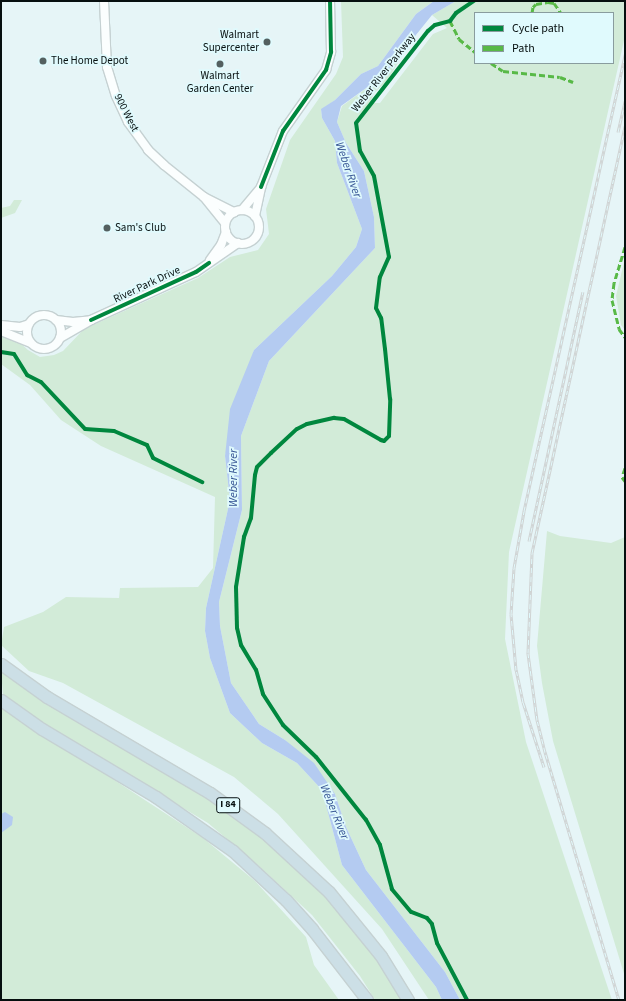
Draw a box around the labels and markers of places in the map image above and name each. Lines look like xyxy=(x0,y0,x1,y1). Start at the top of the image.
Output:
place label: Walmart Supercenter xyxy=(203,29,259,55)
marker: Walmart Supercenter xyxy=(262,37,272,47)
place label: The Home Depot xyxy=(51,54,128,68)
marker: The Home Depot xyxy=(38,56,48,66)
marker: Walmart Garden Center xyxy=(215,59,225,69)
place label: Walmart Garden Center xyxy=(187,70,253,96)
place label: Sam's Club xyxy=(115,221,166,235)
marker: Sam's Club xyxy=(102,223,112,233)

